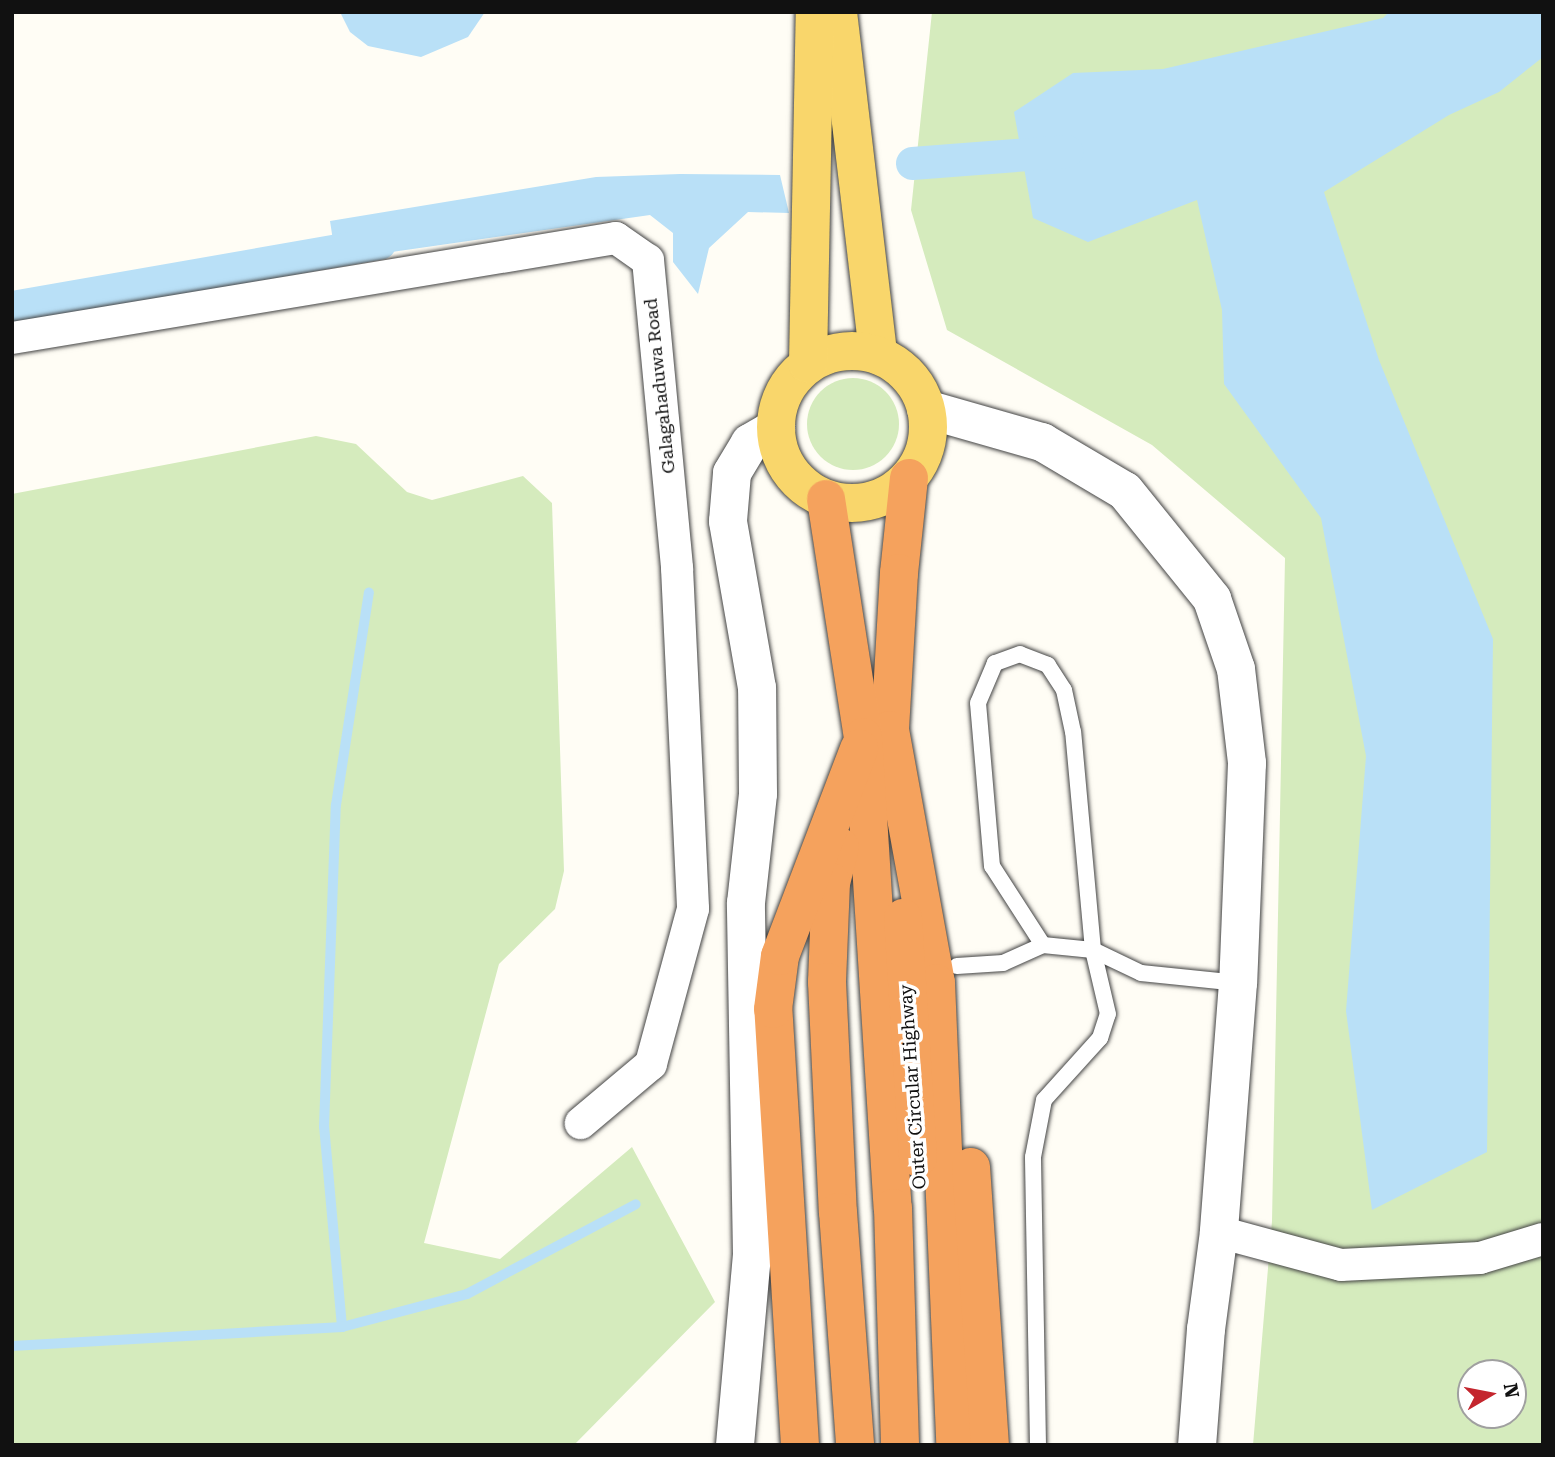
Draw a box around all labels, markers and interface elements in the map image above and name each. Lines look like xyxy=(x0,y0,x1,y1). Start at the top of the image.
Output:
street label: Galagahaduwa Road xyxy=(640,297,680,475)
street label: Outer Circular Highway xyxy=(895,984,931,1190)
north arrow xyxy=(1457,1359,1527,1429)
text: N xyxy=(1499,1381,1524,1400)

